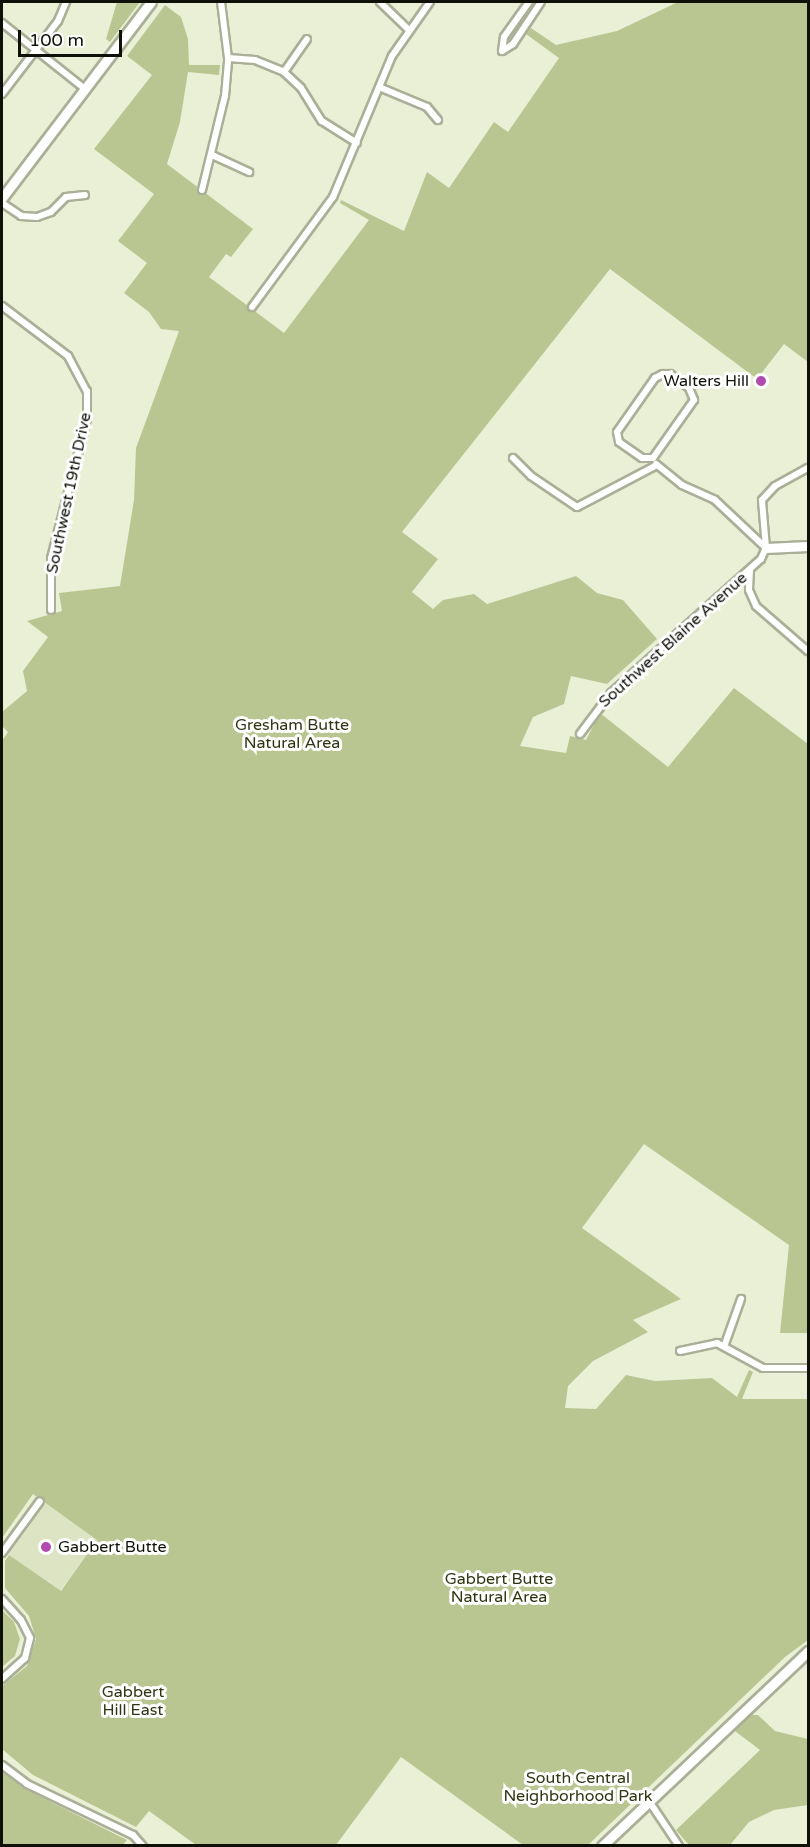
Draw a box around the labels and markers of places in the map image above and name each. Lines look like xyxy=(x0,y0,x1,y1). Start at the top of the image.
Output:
place label: Walters Hill xyxy=(664,371,749,391)
marker: Walters Hill xyxy=(754,374,768,388)
place label: Gabbert Butte xyxy=(58,1537,167,1557)
marker: Gabbert Butte xyxy=(39,1540,53,1554)

